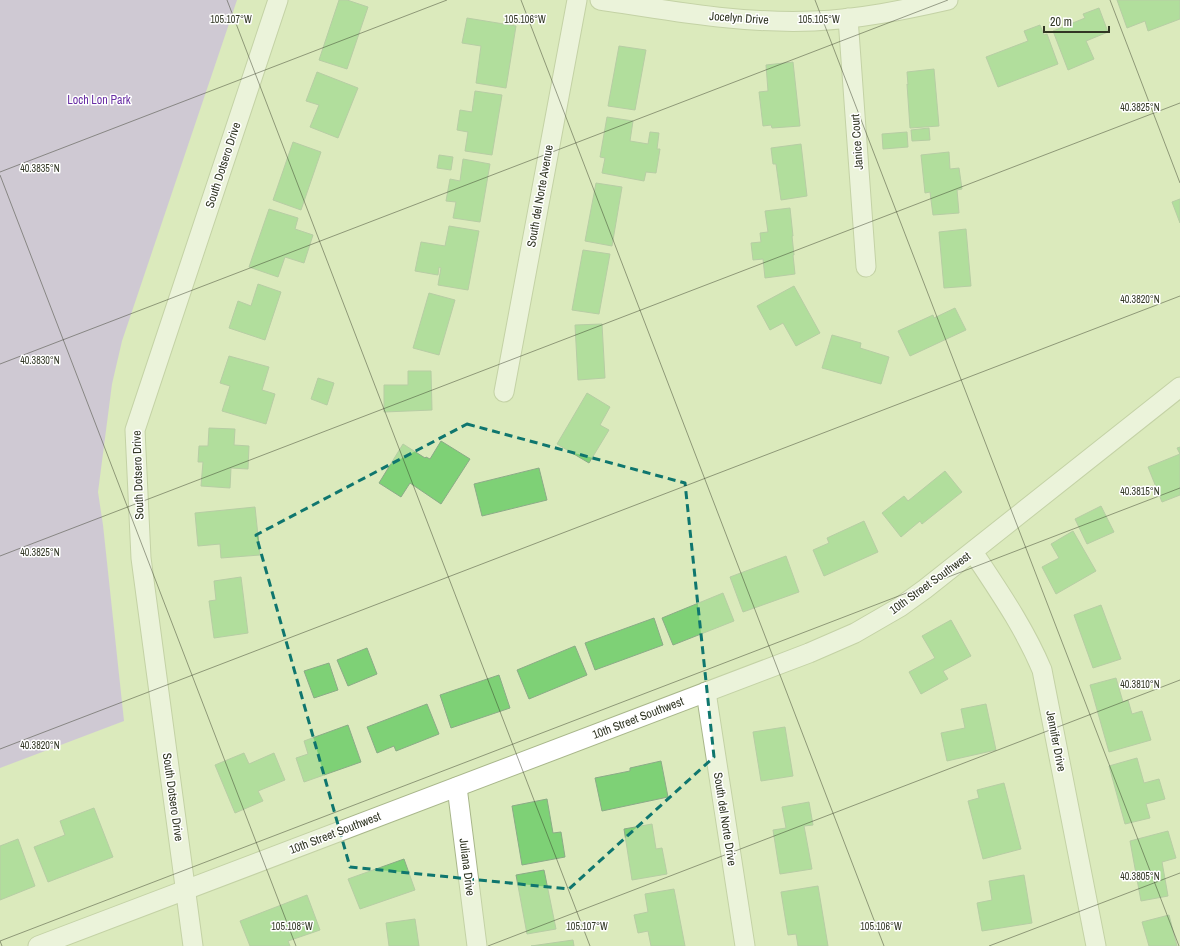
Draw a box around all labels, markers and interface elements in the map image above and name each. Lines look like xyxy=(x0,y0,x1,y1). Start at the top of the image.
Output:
street label: Jocelyn Drive xyxy=(709,8,769,28)
scale bar xyxy=(1044,8,1109,34)
text: 105.107°W xyxy=(210,13,252,26)
text: 105.106°W xyxy=(504,13,546,26)
text: 105.105°W xyxy=(798,13,840,26)
text: 20 m xyxy=(1050,14,1072,30)
park label: Loch Lon Park xyxy=(67,92,131,108)
text: 40.3825°N xyxy=(1120,101,1160,114)
street label: Janice Court xyxy=(847,113,867,170)
street label: South Dotsero Drive xyxy=(202,120,244,210)
street label: South del Norte Avenue xyxy=(523,144,557,248)
text: 40.3835°N xyxy=(20,162,60,175)
text: 40.3820°N xyxy=(1120,293,1160,306)
text: 40.3830°N xyxy=(20,354,60,367)
street label: South Dotsero Drive xyxy=(128,430,148,520)
text: 40.3815°N xyxy=(1120,485,1160,498)
text: 40.3825°N xyxy=(20,546,60,559)
street label: 10th Street Southwest xyxy=(886,548,974,618)
text: 40.3810°N xyxy=(1120,678,1160,691)
street label: 10th Street Southwest xyxy=(590,693,686,743)
street label: Jennifer Drive xyxy=(1042,709,1070,773)
text: 40.3820°N xyxy=(20,739,60,752)
street label: South Dotsero Drive xyxy=(159,752,187,842)
street label: South del Norte Drive xyxy=(710,771,740,867)
street label: 10th Street Southwest xyxy=(287,808,383,858)
street label: Juliana Drive xyxy=(456,837,478,897)
text: 40.3805°N xyxy=(1120,870,1160,883)
text: 105.108°W xyxy=(271,920,313,933)
text: 105.107°W xyxy=(566,920,608,933)
text: 105.106°W xyxy=(860,920,902,933)

